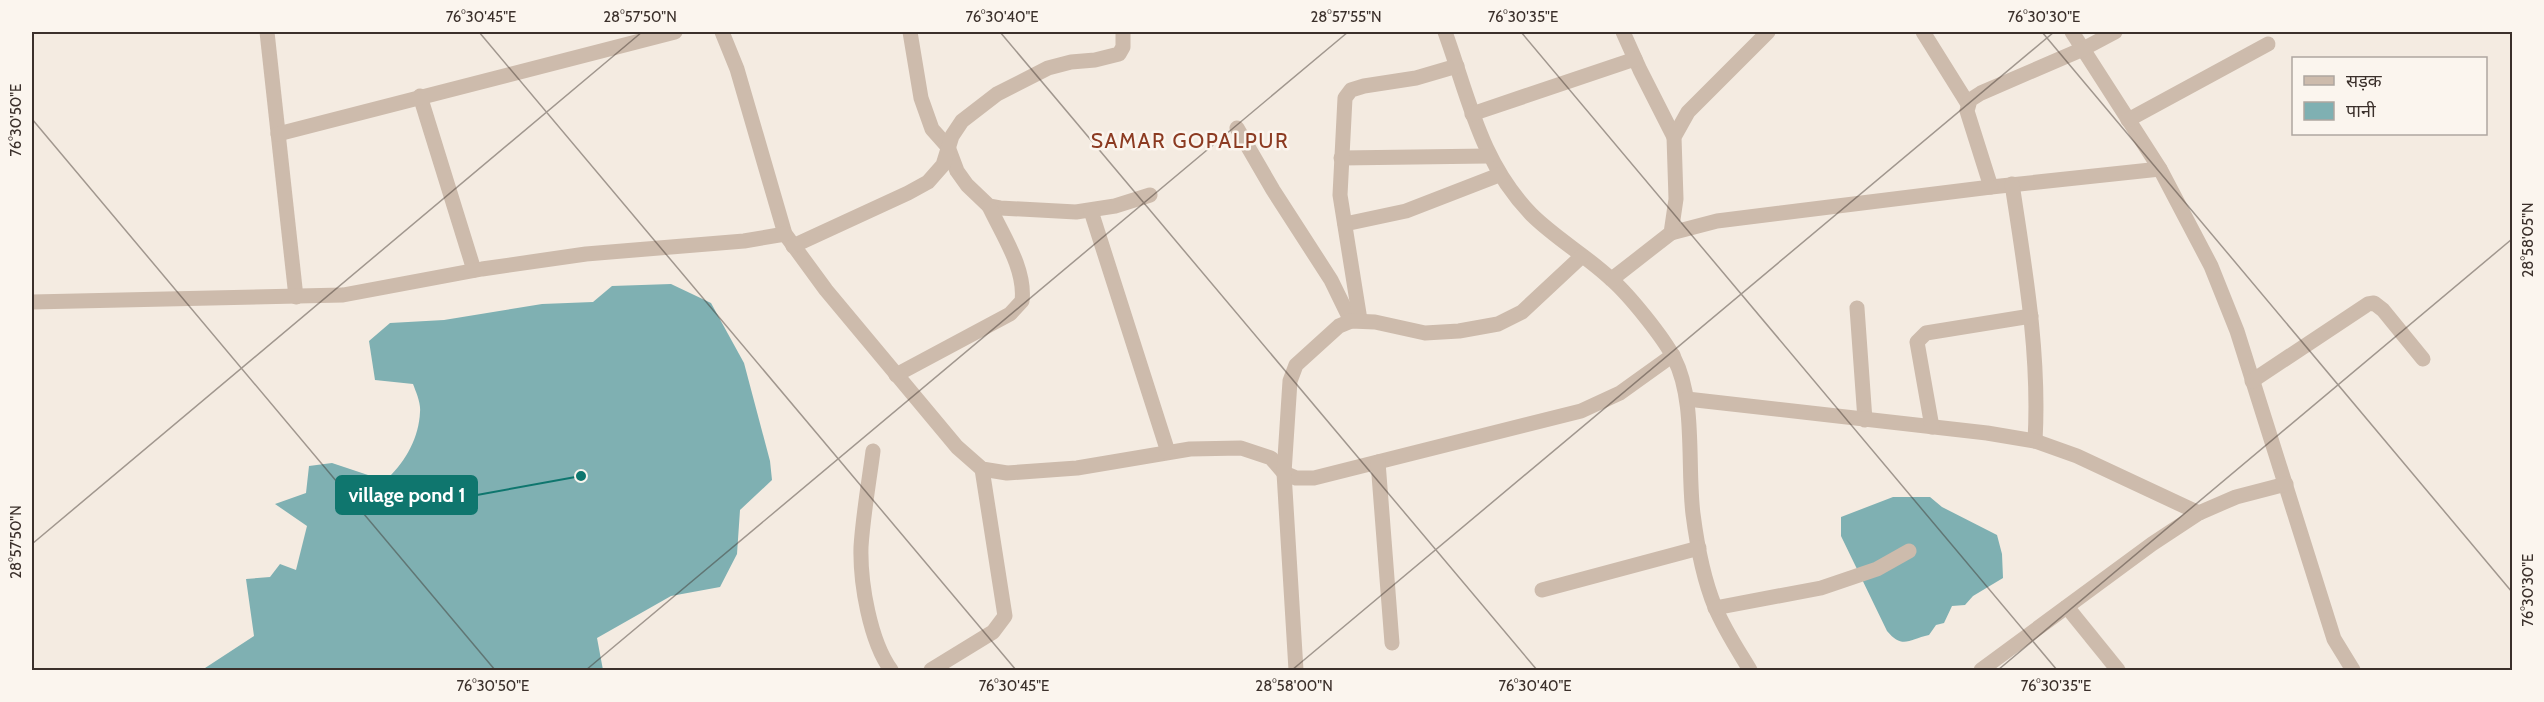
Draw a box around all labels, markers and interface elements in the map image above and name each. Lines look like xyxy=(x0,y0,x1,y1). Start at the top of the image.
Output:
text: 76°30'45"E xyxy=(446,8,516,26)
text: 28°57'50"N xyxy=(603,8,677,26)
text: 76°30'40"E xyxy=(965,8,1039,26)
text: 28°57'55"N xyxy=(1310,8,1382,26)
text: 76°30'35"E xyxy=(1488,8,1558,26)
text: 76°30'30"E xyxy=(2008,8,2080,26)
legend xyxy=(2292,57,2487,135)
text: सड़क xyxy=(2346,70,2383,92)
text: 76°30'50"E xyxy=(7,84,25,156)
text: पानी xyxy=(2346,100,2376,122)
district label: SAMAR GOPALPUR xyxy=(1091,128,1289,153)
text: 28°58'05"N xyxy=(2519,202,2537,278)
callout: village pond 1 xyxy=(336,476,477,514)
text: village pond 1 xyxy=(348,483,466,507)
text: 28°57'50"N xyxy=(7,505,25,579)
text: 76°30'30"E xyxy=(2519,554,2537,626)
text: 76°30'50"E xyxy=(457,677,529,695)
text: 76°30'45"E xyxy=(979,677,1049,695)
text: 28°58'00"N xyxy=(1255,677,1333,695)
text: 76°30'40"E xyxy=(1498,677,1572,695)
text: 76°30'35"E xyxy=(2021,677,2091,695)

